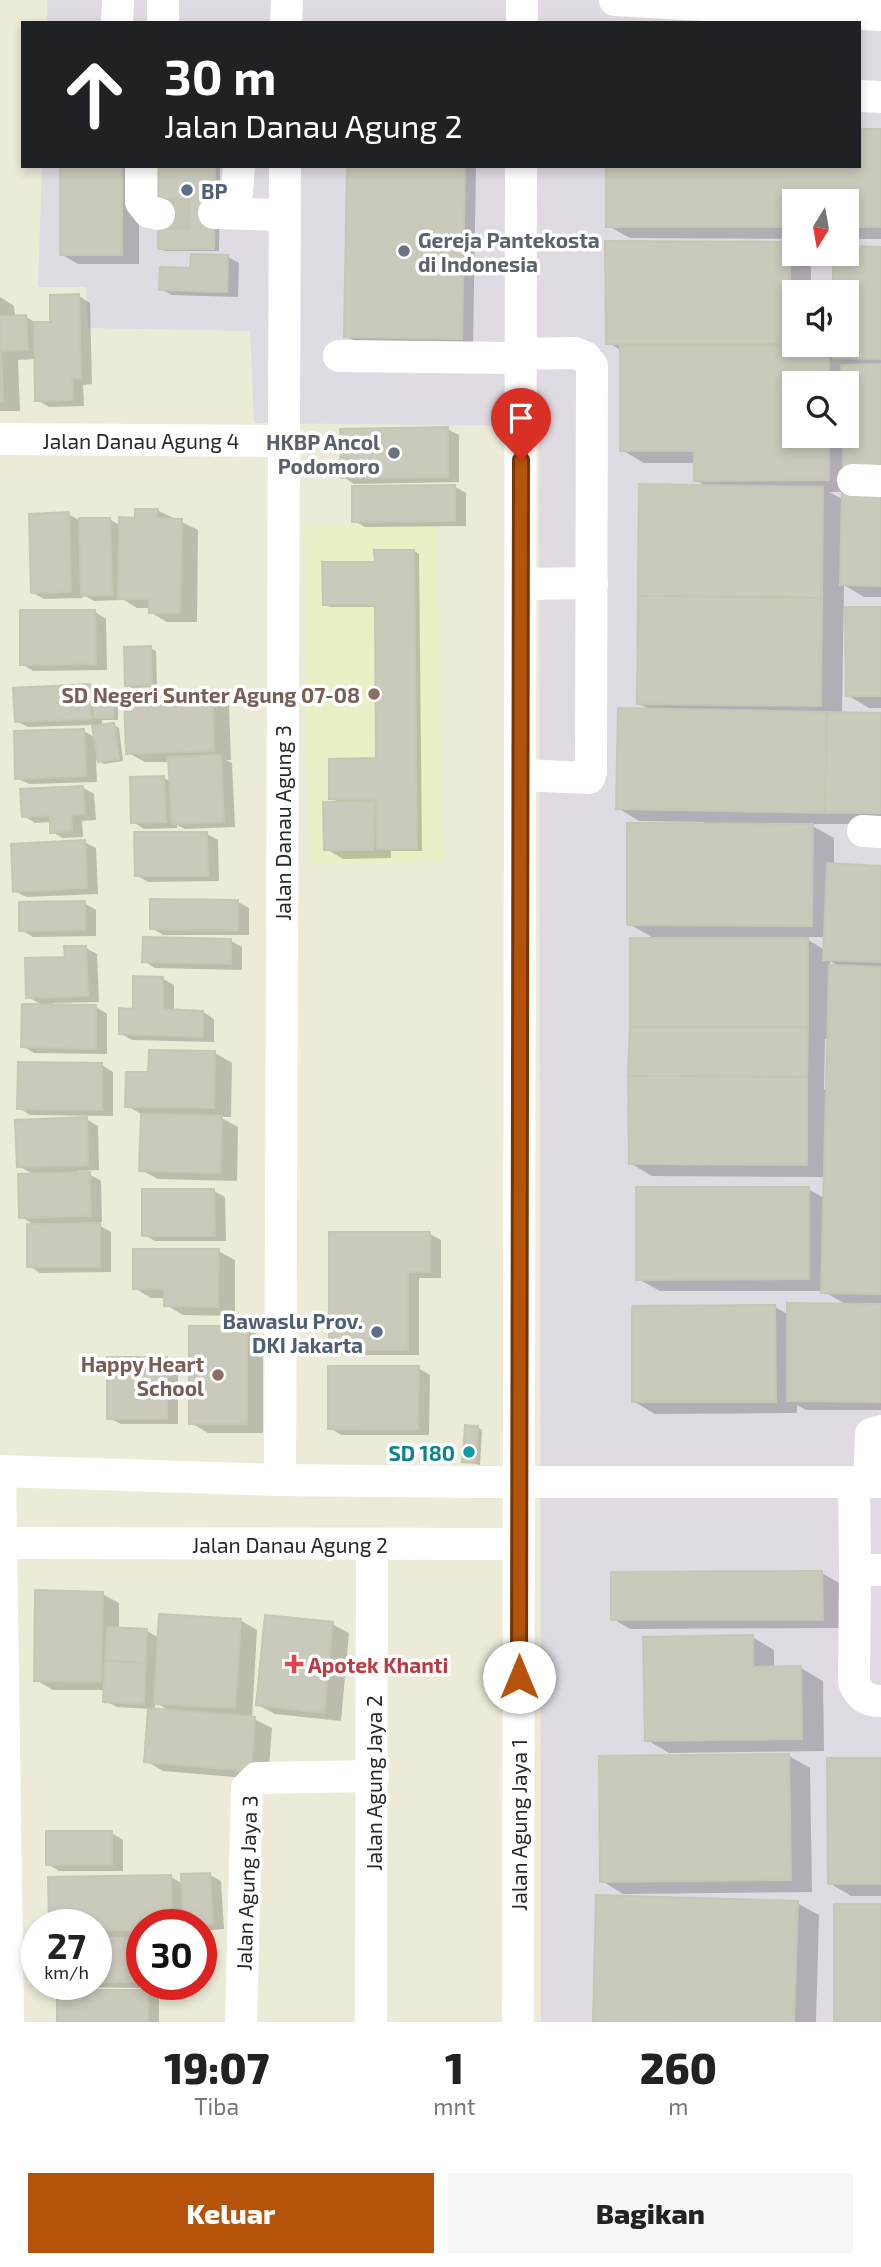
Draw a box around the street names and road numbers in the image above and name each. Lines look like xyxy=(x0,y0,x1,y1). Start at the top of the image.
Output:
street label: Jalan Danau Agung 4 xyxy=(43,428,239,453)
street label: Jalan Danau Agung 3 xyxy=(270,725,295,921)
street label: Jalan Danau Agung 2 xyxy=(192,1532,388,1557)
street label: Jalan Agung Jaya 2 xyxy=(361,1695,386,1871)
street label: Jalan Agung Jaya 1 xyxy=(506,1739,531,1911)
street label: Jalan Agung Jaya 3 xyxy=(230,1795,262,1971)

